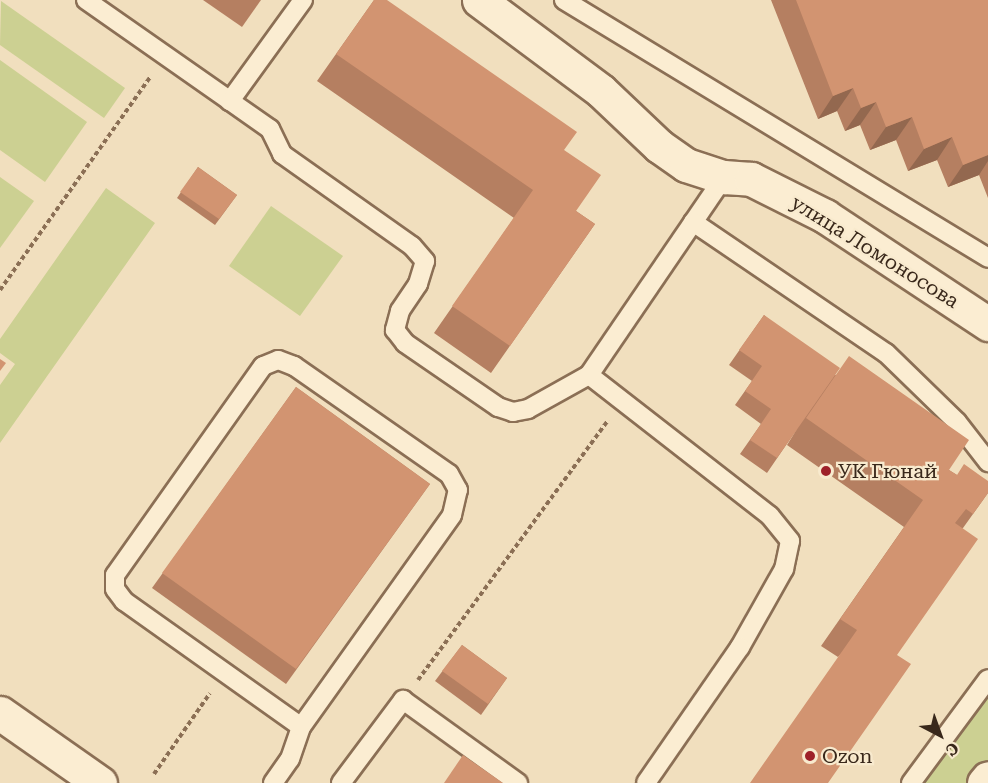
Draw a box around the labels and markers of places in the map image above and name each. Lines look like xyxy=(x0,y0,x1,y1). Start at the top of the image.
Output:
place label: УК Гюнай xyxy=(838,459,937,483)
marker: УК Гюнай xyxy=(819,464,833,478)
place label: Ozon xyxy=(822,744,872,768)
marker: Ozon xyxy=(803,749,817,763)

